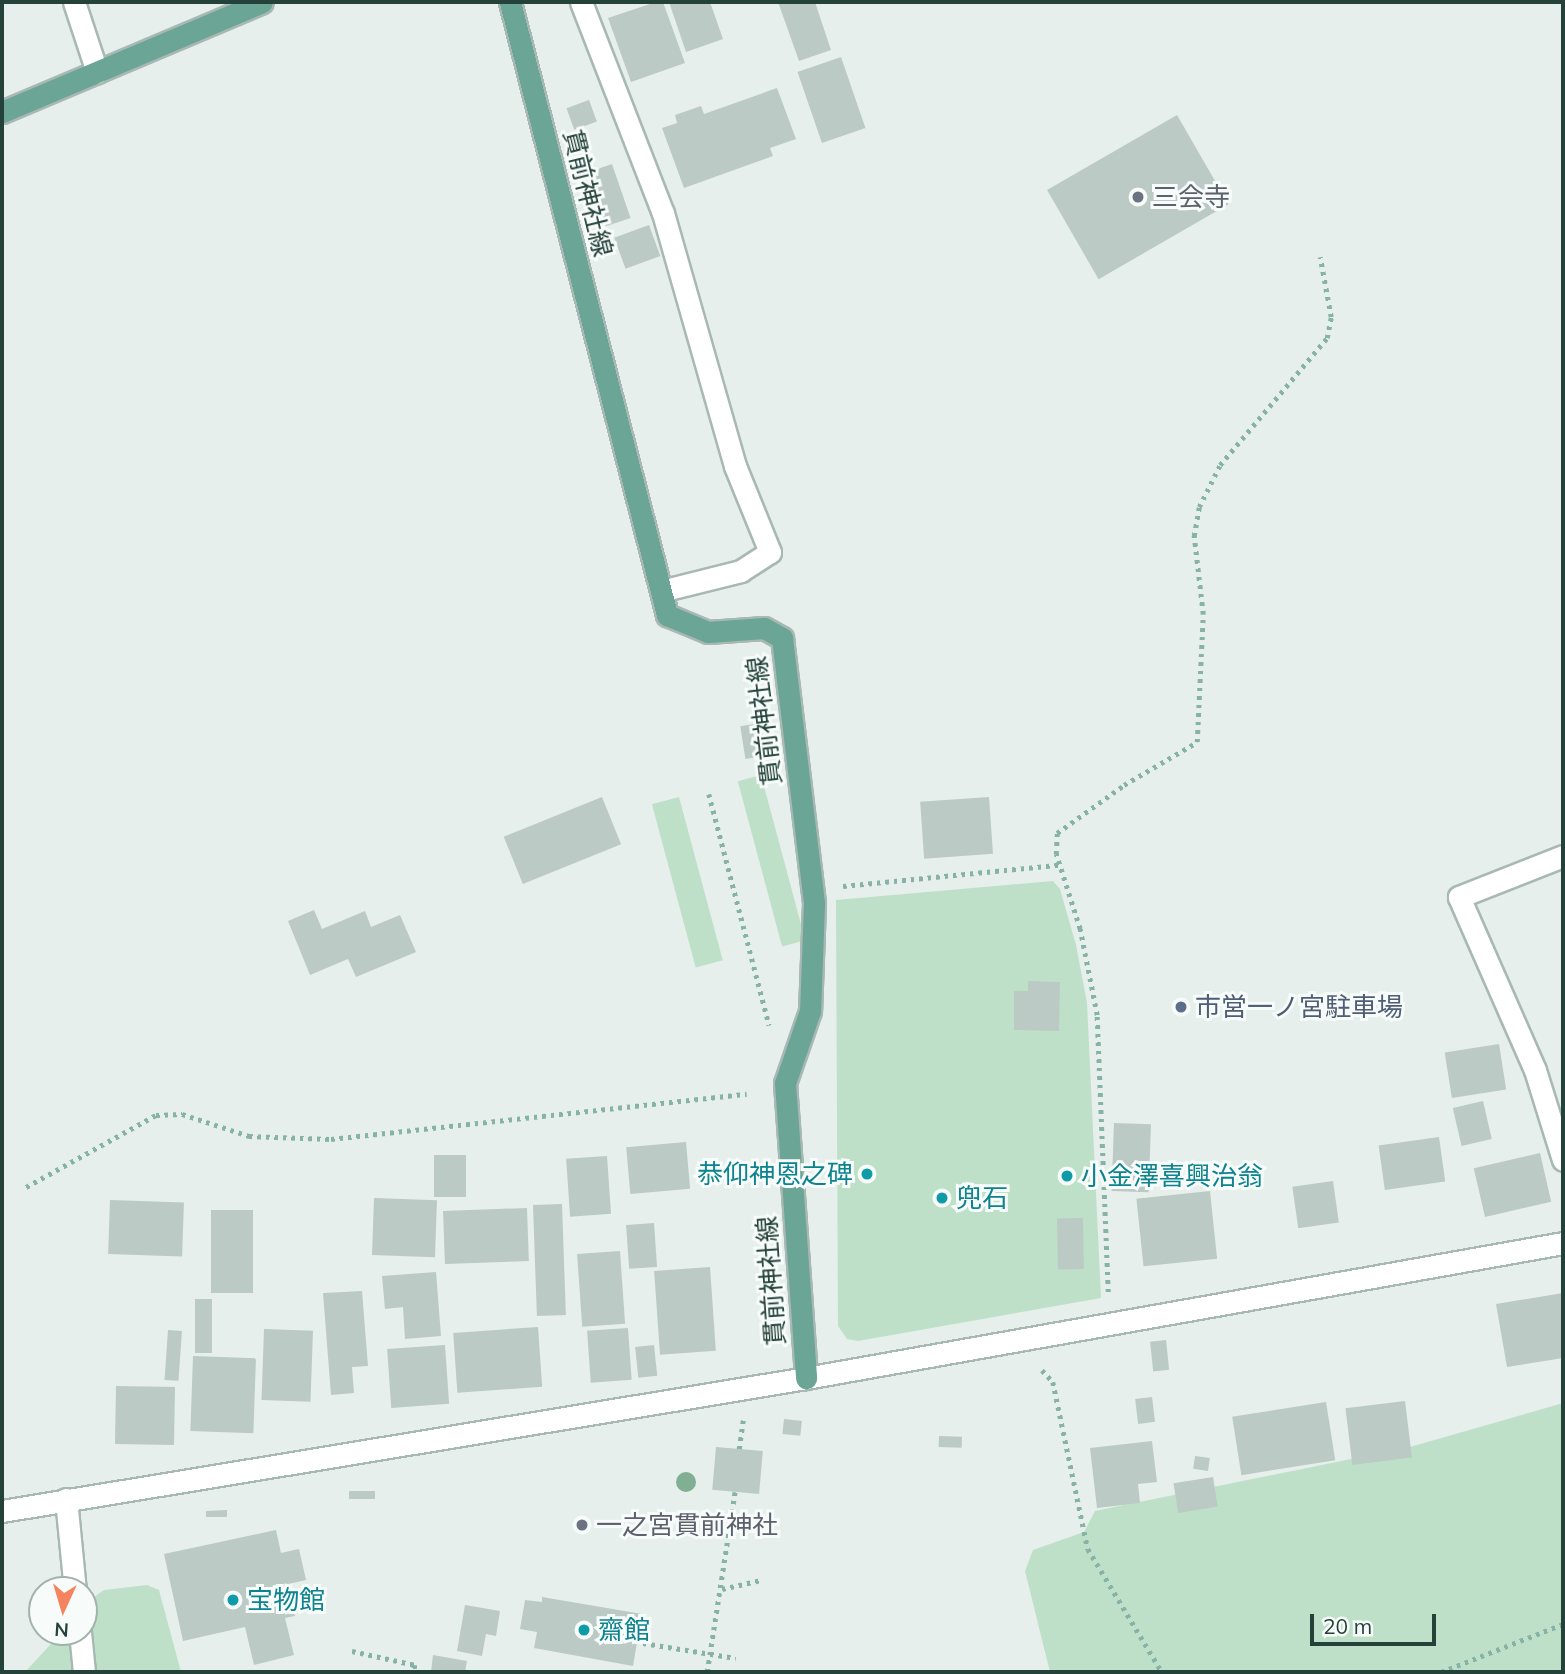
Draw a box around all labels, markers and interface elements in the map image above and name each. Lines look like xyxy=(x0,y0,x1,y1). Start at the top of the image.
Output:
street label: 貫前神社線 xyxy=(557,126,619,260)
place label: 三会寺 xyxy=(1152,181,1230,213)
marker: 三会寺 xyxy=(1130,189,1146,205)
street label: 貫前神社線 xyxy=(741,655,787,787)
place label: 市営一ノ宮駐車場 xyxy=(1195,991,1403,1023)
marker: 市営一ノ宮駐車場 xyxy=(1173,999,1189,1015)
place label: 恭仰神恩之碑 xyxy=(697,1158,853,1190)
place label: 小金澤喜興治翁 xyxy=(1081,1160,1263,1192)
marker: 恭仰神恩之碑 xyxy=(859,1166,875,1182)
marker: 小金澤喜興治翁 xyxy=(1059,1168,1075,1184)
place label: 兜石 xyxy=(956,1182,1008,1214)
marker: 兜石 xyxy=(934,1190,950,1206)
street label: 貫前神社線 xyxy=(751,1215,791,1347)
place label: 一之宮貫前神社 xyxy=(596,1509,778,1541)
marker: 一之宮貫前神社 xyxy=(574,1517,590,1533)
north arrow xyxy=(28,1576,98,1646)
place label: 宝物館 xyxy=(247,1584,325,1616)
marker: 宝物館 xyxy=(225,1592,241,1608)
scale bar xyxy=(1313,1600,1439,1644)
text: 20 m xyxy=(1323,1613,1372,1639)
place label: 齋館 xyxy=(598,1614,650,1646)
text: N xyxy=(54,1617,70,1642)
marker: 齋館 xyxy=(576,1622,592,1638)

